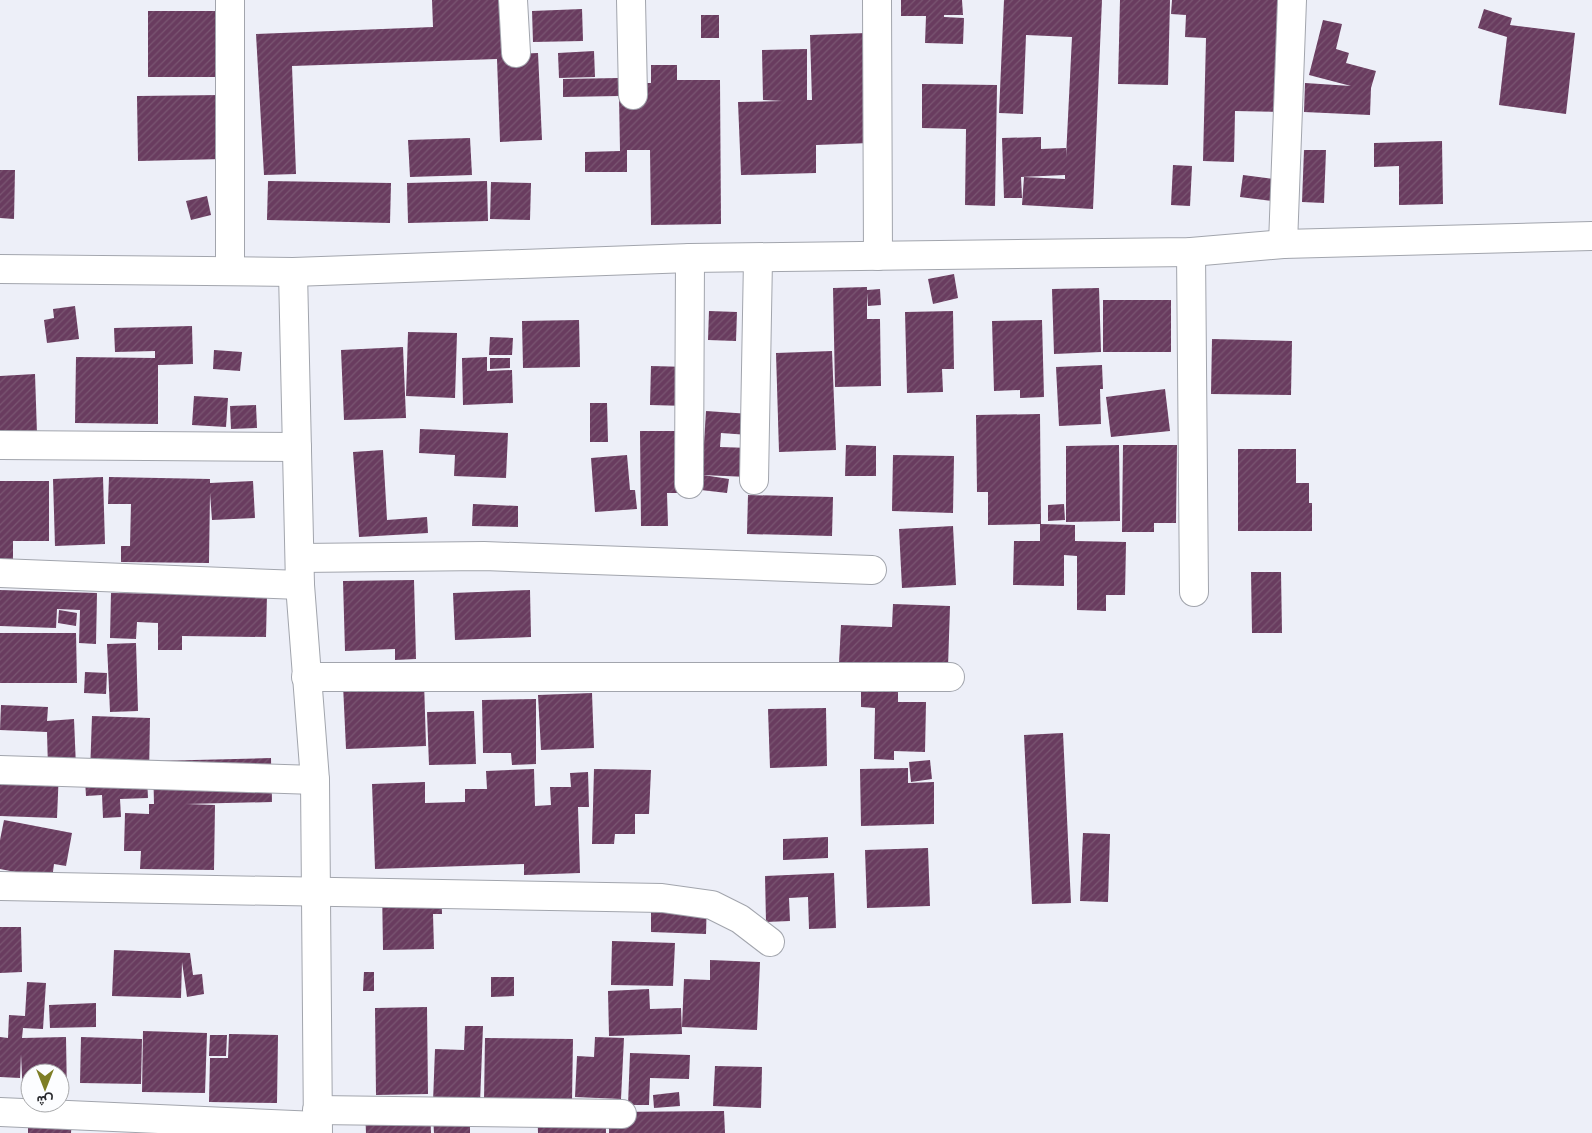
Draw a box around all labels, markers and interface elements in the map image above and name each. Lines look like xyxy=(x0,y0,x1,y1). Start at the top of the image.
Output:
north arrow xyxy=(20,1063,70,1113)
text: ش xyxy=(36,1090,53,1110)

